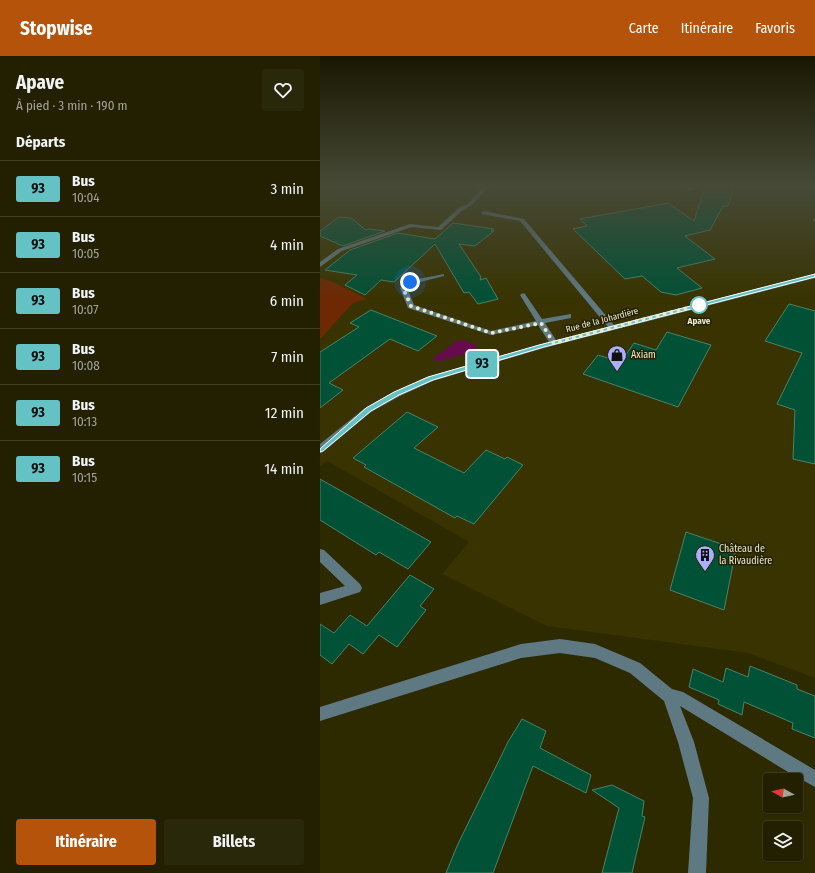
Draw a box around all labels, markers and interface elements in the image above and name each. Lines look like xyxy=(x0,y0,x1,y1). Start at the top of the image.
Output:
text: Stopwise xyxy=(20,17,93,40)
text: Carte xyxy=(629,20,659,37)
text: Itinéraire xyxy=(681,20,733,37)
text: Favoris xyxy=(755,20,795,37)
button: heart xyxy=(262,69,304,111)
text: Apave xyxy=(16,71,64,94)
text: À pied · 3 min · 190 m xyxy=(16,98,127,113)
text: Départs xyxy=(16,133,65,151)
text: Bus xyxy=(72,172,95,190)
text: 93 xyxy=(31,180,45,197)
text: 3 min xyxy=(270,180,304,198)
text: 10:04 xyxy=(72,190,100,205)
text: Bus xyxy=(72,228,95,246)
text: 93 xyxy=(31,236,45,253)
text: 4 min xyxy=(270,236,304,254)
text: 10:05 xyxy=(72,246,99,261)
your location xyxy=(400,272,420,292)
text: Bus xyxy=(72,284,95,302)
text: 93 xyxy=(31,292,45,309)
text: 6 min xyxy=(270,292,304,310)
marker: Apave xyxy=(690,296,708,314)
text: 10:07 xyxy=(72,302,98,317)
street label: Rue de la Johardière xyxy=(565,305,640,334)
place label: Apave xyxy=(687,316,711,326)
text: Bus xyxy=(72,340,95,358)
shop icon: Axiam xyxy=(606,344,628,372)
text: 93 xyxy=(31,348,45,365)
text: 7 min xyxy=(271,348,304,366)
place label: Axiam xyxy=(631,349,656,361)
line badge: 93 xyxy=(464,351,500,377)
text: 93 xyxy=(475,355,489,372)
text: 10:08 xyxy=(72,358,100,373)
text: Bus xyxy=(72,396,95,414)
text: 93 xyxy=(31,404,45,421)
text: 12 min xyxy=(265,404,304,422)
text: 10:13 xyxy=(72,414,97,429)
text: Bus xyxy=(72,452,95,470)
text: 93 xyxy=(31,460,45,477)
text: 14 min xyxy=(264,460,304,478)
text: 10:15 xyxy=(72,470,97,485)
place label: Château de la Rivaudière xyxy=(719,543,772,567)
building icon: Château de la Rivaudière xyxy=(694,544,716,572)
north arrow xyxy=(763,773,803,813)
map controls xyxy=(763,773,803,861)
button: Itinéraire xyxy=(16,819,156,865)
button: Billets xyxy=(164,819,304,865)
button: layers xyxy=(763,821,803,861)

